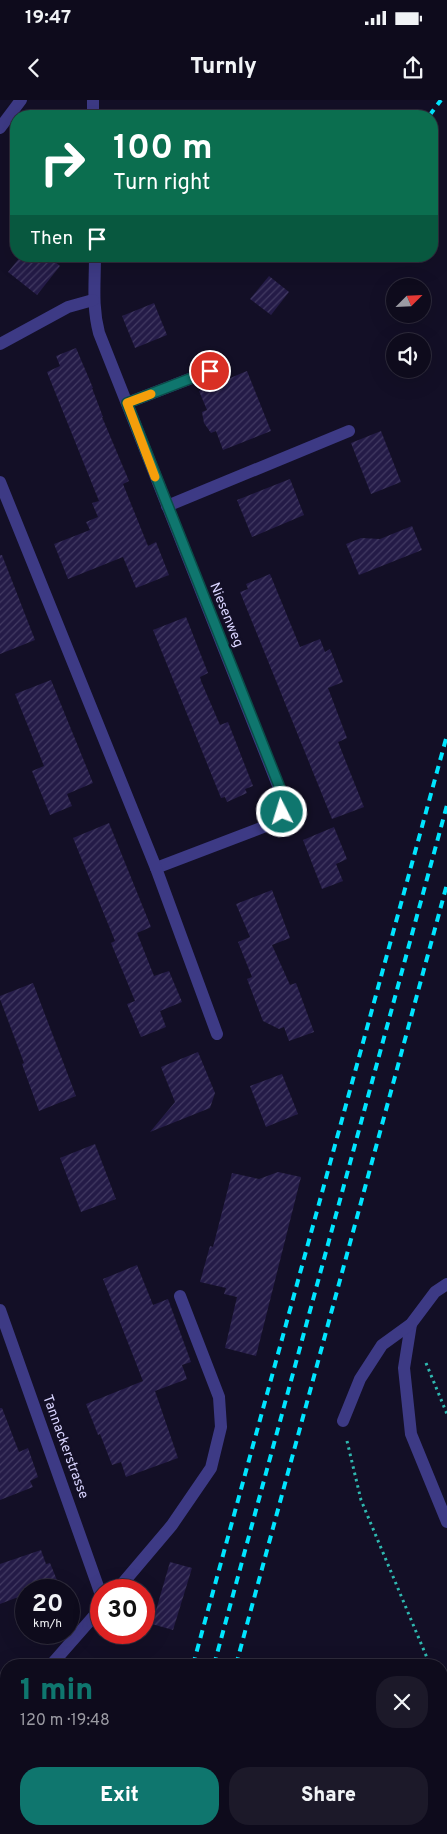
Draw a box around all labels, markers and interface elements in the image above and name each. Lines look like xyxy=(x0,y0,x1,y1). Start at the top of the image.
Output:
text: 19:47 xyxy=(25,6,71,30)
icon: back xyxy=(20,54,48,82)
text: Turnly xyxy=(190,54,257,81)
icon: share xyxy=(399,54,427,82)
text: 100 m xyxy=(113,127,213,171)
icon: right xyxy=(30,130,95,195)
text: Turn right xyxy=(113,170,210,197)
icon: arrive xyxy=(83,225,111,253)
text: Then xyxy=(30,227,73,251)
north arrow xyxy=(386,278,431,322)
map controls xyxy=(386,278,431,378)
button: sound xyxy=(386,333,431,378)
pin xyxy=(189,350,231,392)
icon: arrive xyxy=(196,357,224,385)
street label: Niesenweg xyxy=(205,580,247,650)
position arrow xyxy=(255,785,307,837)
street label: Tannackerstrasse xyxy=(38,1393,92,1501)
speed limit sign: 30 xyxy=(90,1579,155,1644)
text: 20 xyxy=(32,1589,63,1621)
text: km/h xyxy=(33,1616,62,1632)
text: 1 min xyxy=(20,1673,93,1710)
button: close xyxy=(376,1676,428,1728)
text: 120 m · 19:48 xyxy=(20,1711,110,1731)
button: Exit xyxy=(20,1767,219,1825)
button: Share xyxy=(229,1767,428,1825)

